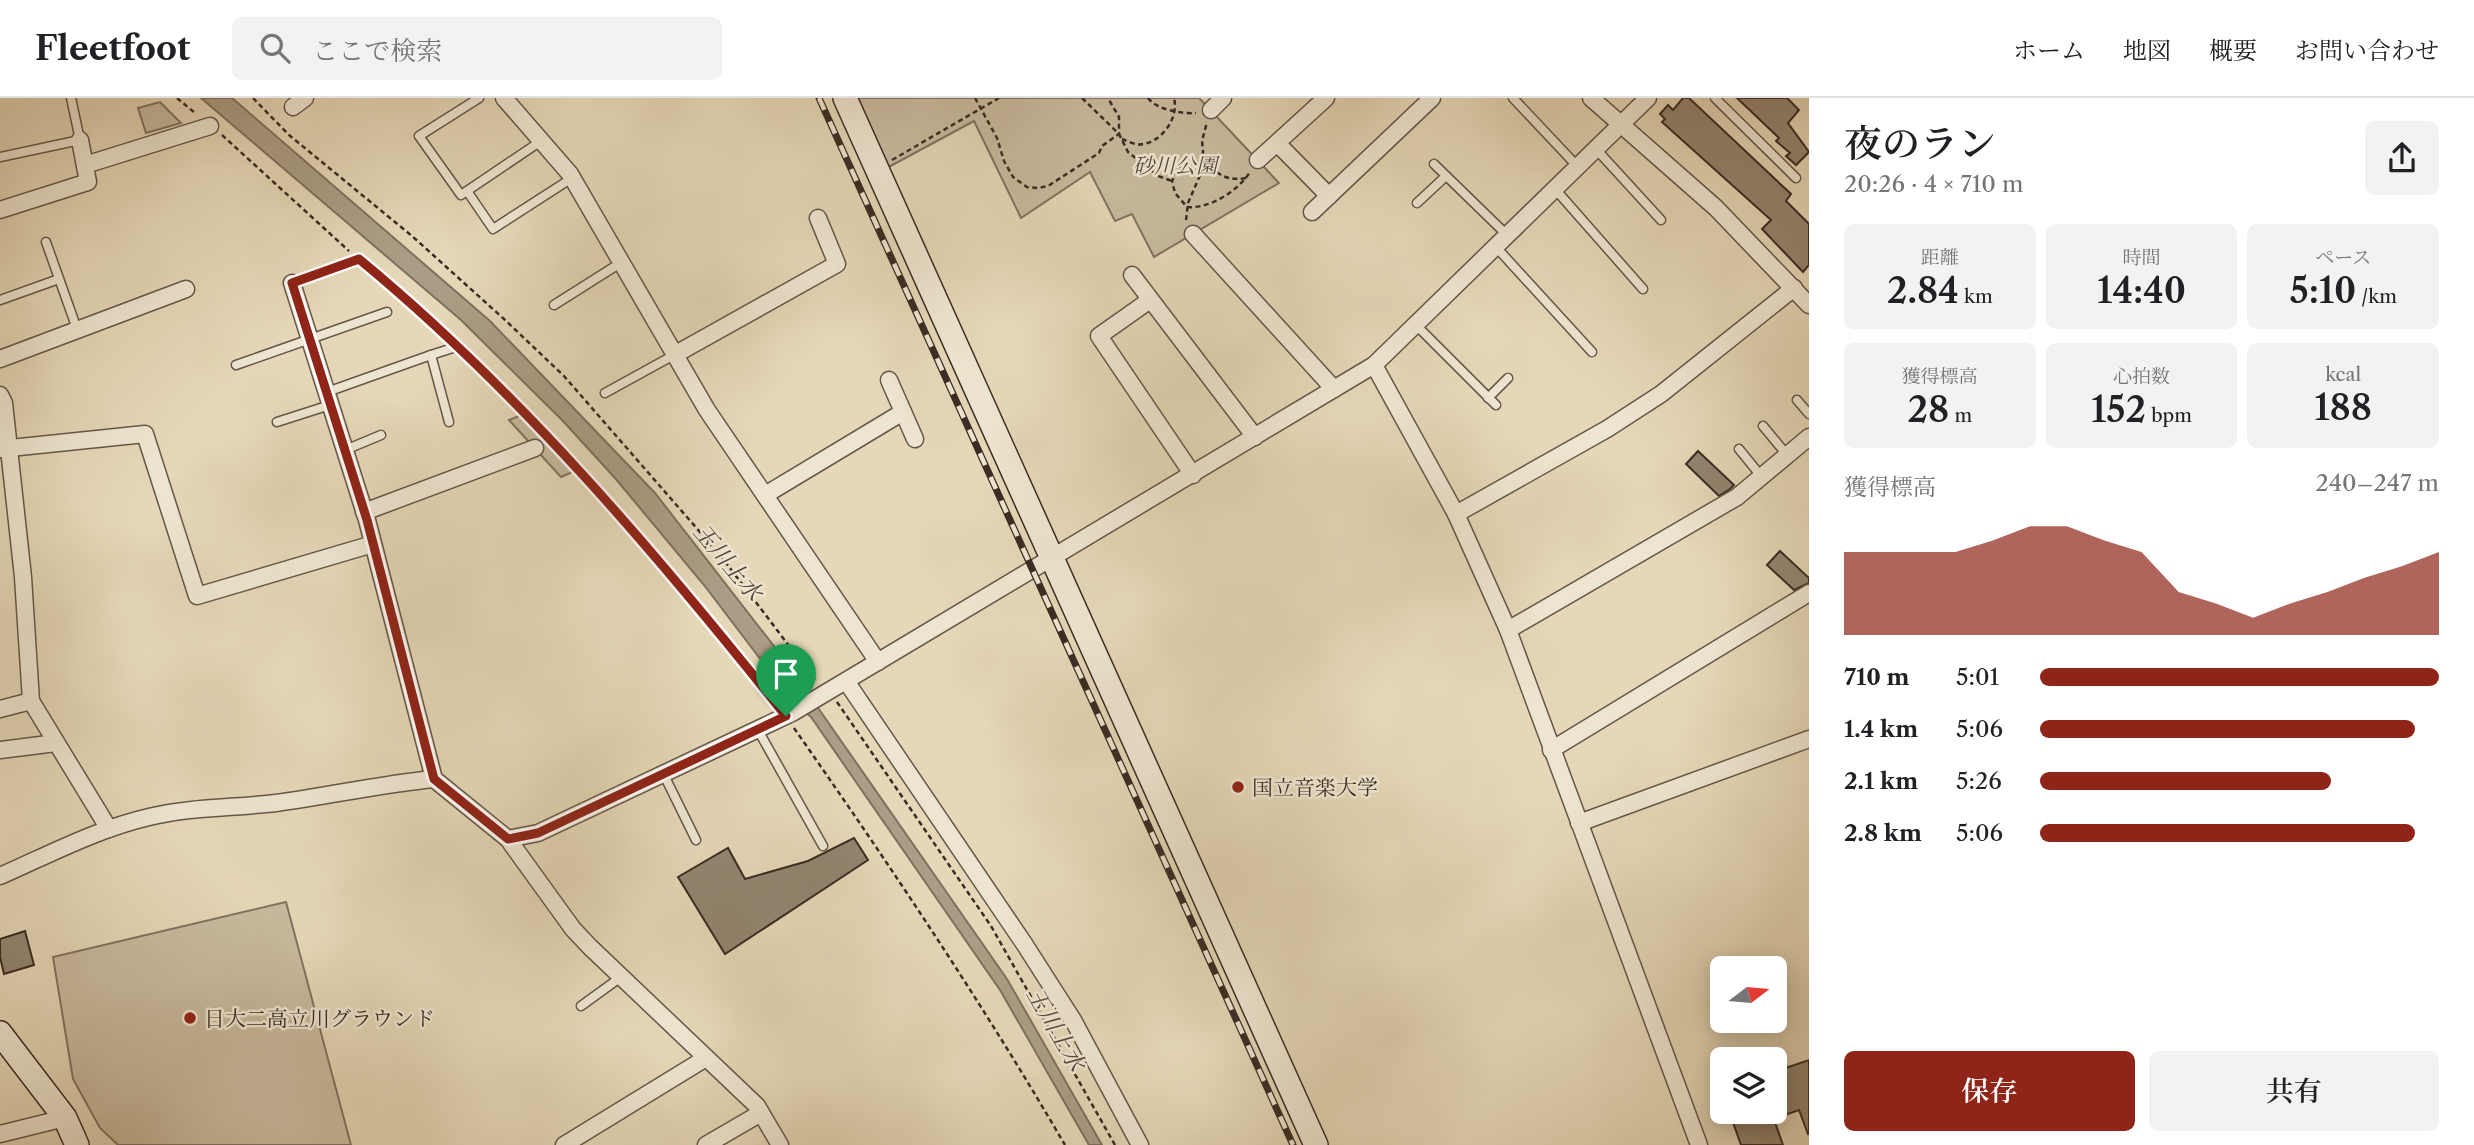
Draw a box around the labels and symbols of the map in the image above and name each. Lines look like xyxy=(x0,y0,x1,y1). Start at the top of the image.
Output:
park label: 砂川公園 xyxy=(1133,153,1220,178)
water label: 玉川上水 xyxy=(688,518,770,608)
pin xyxy=(756,644,816,716)
place label: 国立音楽大学 xyxy=(1252,775,1378,800)
marker: 国立音楽大学 xyxy=(1230,779,1246,795)
north arrow xyxy=(1710,956,1787,1032)
water label: 玉川上水 xyxy=(1021,982,1092,1078)
place label: 日大二高立川グラウンド xyxy=(204,1006,435,1031)
marker: 日大二高立川グラウンド xyxy=(182,1010,198,1026)

